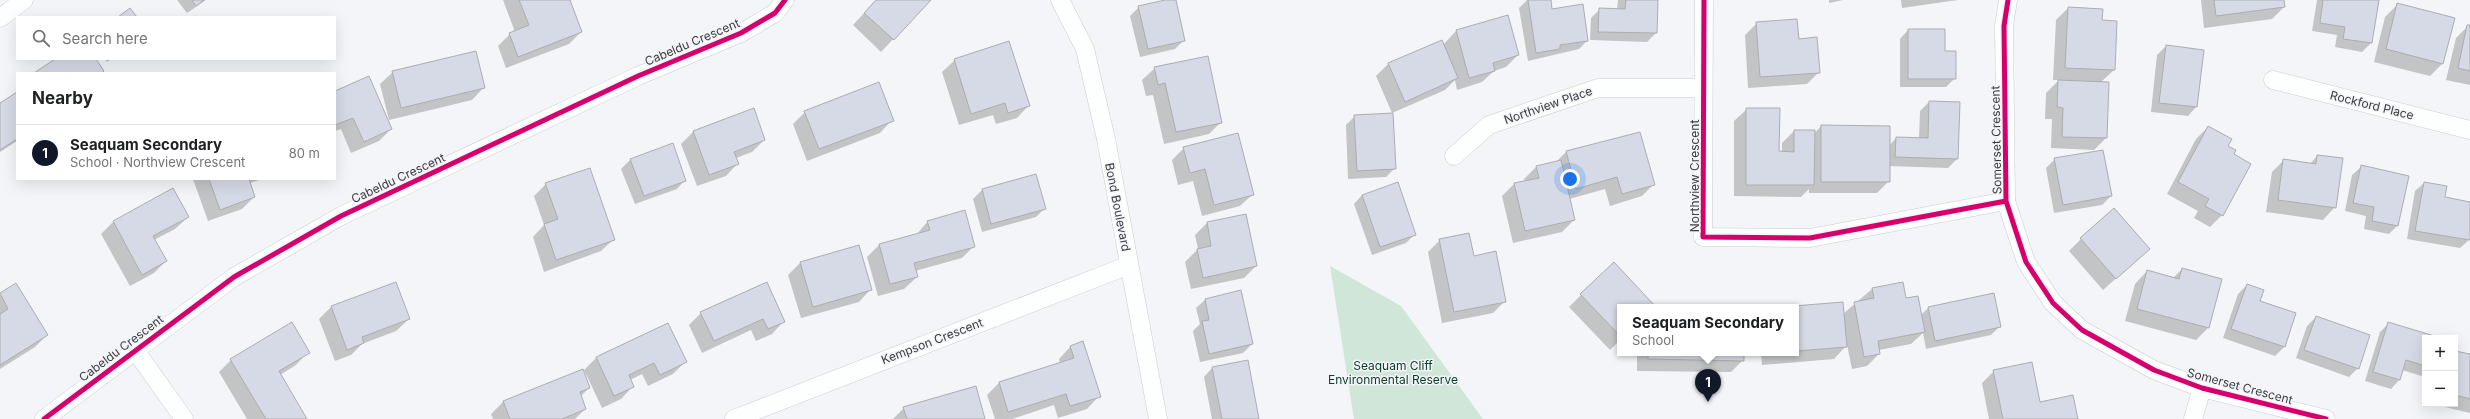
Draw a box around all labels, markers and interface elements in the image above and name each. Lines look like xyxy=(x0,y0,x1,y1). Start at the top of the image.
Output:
street label: Cabeldu Crescent xyxy=(642,15,742,69)
search box xyxy=(16,16,336,60)
icon: search xyxy=(30,27,52,49)
text: Search here xyxy=(62,29,148,48)
street label: Northview Place xyxy=(1502,83,1594,127)
street label: Somerset Crescent xyxy=(1988,85,2004,195)
street label: Rockford Place xyxy=(2329,87,2415,123)
text: Nearby xyxy=(32,88,93,108)
street label: Northview Crescent xyxy=(1687,120,1702,232)
text: Seaquam Secondary xyxy=(70,135,222,154)
text: 1 xyxy=(42,145,48,161)
text: 80 m xyxy=(289,145,320,161)
street label: Cabeldu Crescent xyxy=(349,150,447,206)
text: School · Northview Crescent xyxy=(70,154,245,170)
street label: Bond Boulevard xyxy=(1102,162,1134,252)
your location xyxy=(1560,169,1580,189)
popup xyxy=(1617,304,1799,356)
street label: Cabeldu Crescent xyxy=(76,311,166,385)
text: Seaquam Secondary xyxy=(1632,313,1784,332)
street label: Kempson Crescent xyxy=(879,315,985,367)
text: School xyxy=(1632,332,1674,348)
map controls xyxy=(2422,335,2458,407)
button: + xyxy=(2422,335,2458,371)
park label: Seaquam Cliff Environmental Reserve xyxy=(1328,358,1458,387)
street label: Somerset Crescent xyxy=(2185,365,2295,407)
pin: 1 xyxy=(1695,369,1721,402)
button: − xyxy=(2422,371,2458,407)

